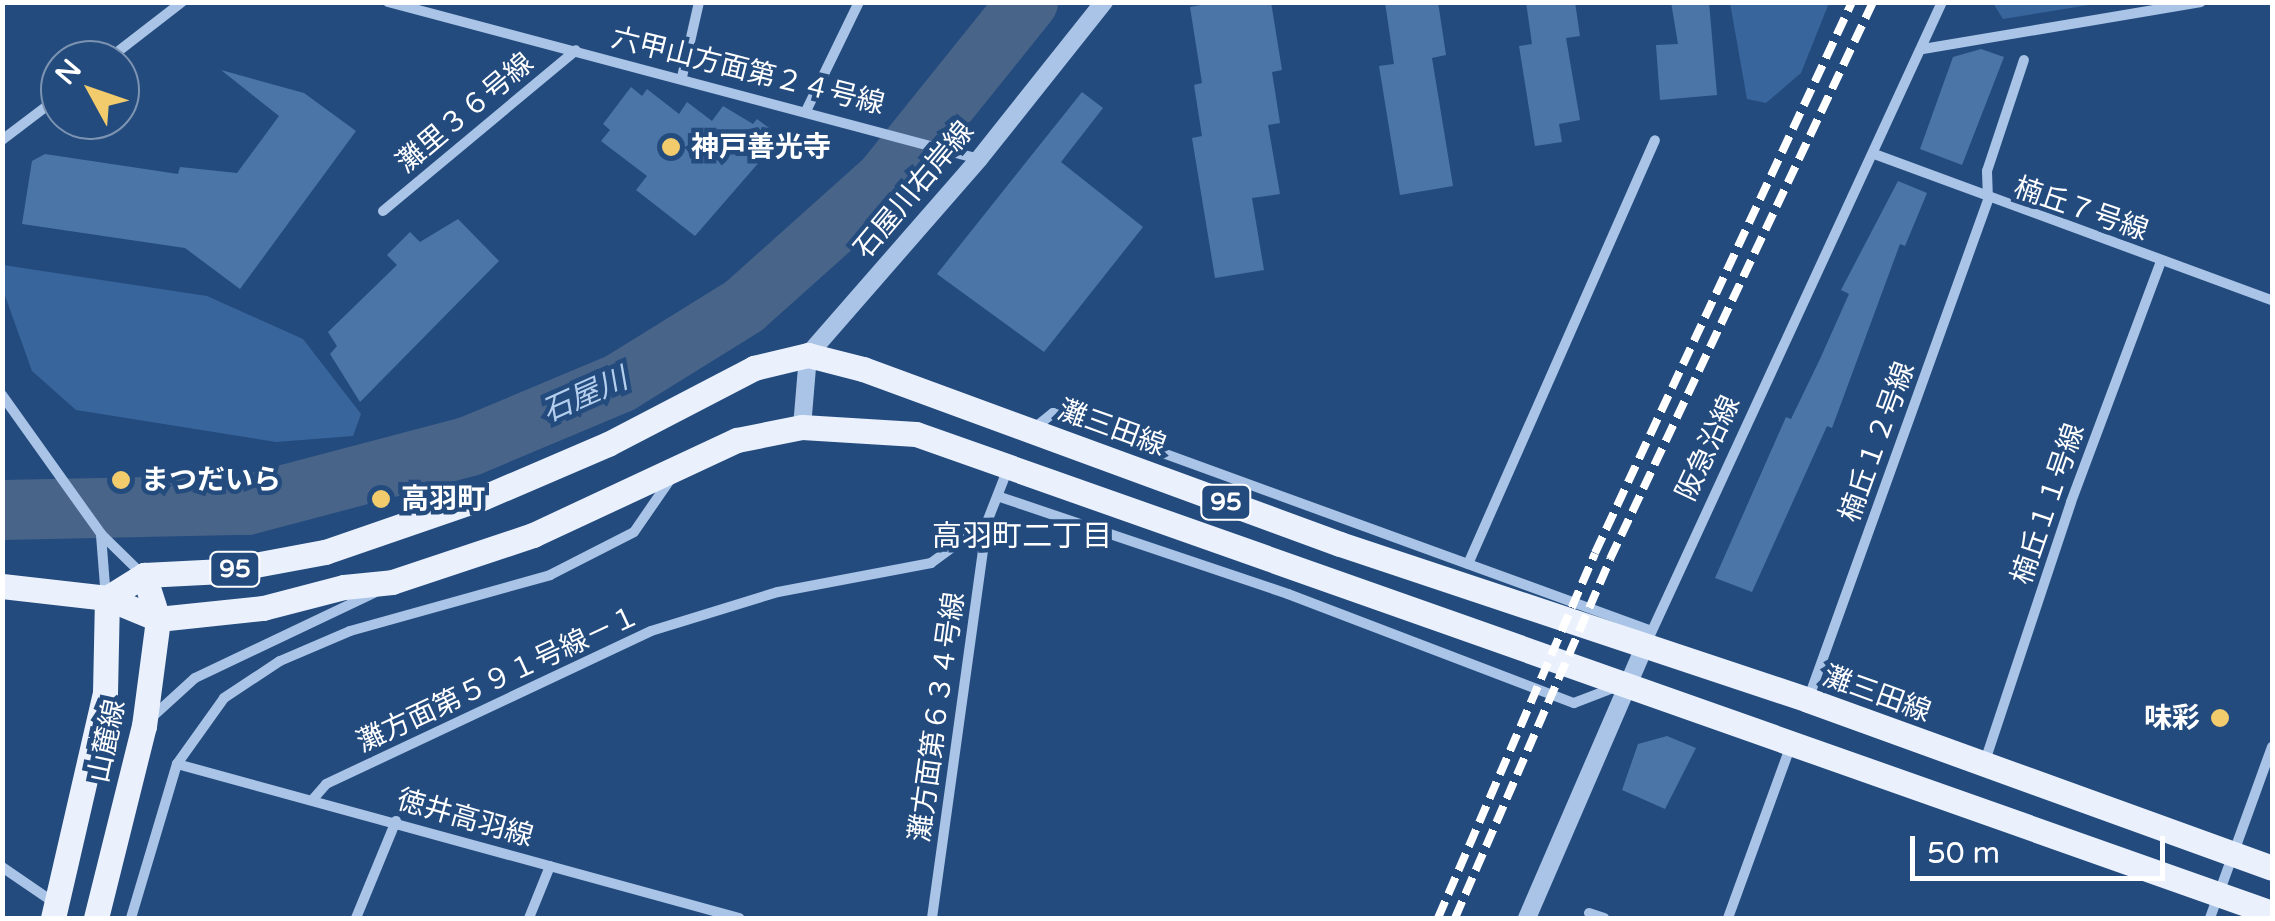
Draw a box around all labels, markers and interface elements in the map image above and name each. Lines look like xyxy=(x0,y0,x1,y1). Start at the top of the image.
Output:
street label: 六甲山方面第２４号線 xyxy=(608,21,888,121)
north arrow xyxy=(40,40,140,140)
street label: 灘里３６号線 xyxy=(390,46,540,180)
text: N xyxy=(48,52,89,92)
street label: 石屋川右岸線 xyxy=(847,115,981,265)
place label: 神戸善光寺 xyxy=(691,130,831,164)
marker: 神戸善光寺 xyxy=(660,136,682,158)
street label: 楠丘７号線 xyxy=(2009,170,2153,248)
street label: 楠丘１２号線 xyxy=(1832,357,1922,527)
water label: 石屋川 xyxy=(537,361,633,431)
street label: 阪急沿線 xyxy=(1669,390,1747,506)
street label: 灘三田線 xyxy=(1054,393,1170,463)
street label: 楠丘１１号線 xyxy=(2005,419,2091,589)
place label: まつだいら xyxy=(141,463,281,497)
marker: まつだいら xyxy=(110,469,132,491)
place label: 高羽町 xyxy=(401,482,485,516)
road number: 95 xyxy=(1198,482,1254,522)
marker: 高羽町 xyxy=(370,488,392,510)
district label: 高羽町二丁目 xyxy=(932,519,1112,555)
road number: 95 xyxy=(208,549,262,589)
street label: 灘方面第６３４号線 xyxy=(903,590,971,844)
street label: 灘方面第５９１号線－１ xyxy=(351,599,645,759)
street label: 灘三田線 xyxy=(1819,659,1935,729)
street label: 山麓線 xyxy=(82,696,132,786)
place label: 味彩 xyxy=(2144,701,2200,735)
marker: 味彩 xyxy=(2209,707,2231,729)
street label: 徳井高羽線 xyxy=(393,783,537,853)
scale bar xyxy=(1915,816,2170,878)
text: 50 m xyxy=(1927,835,2000,872)

